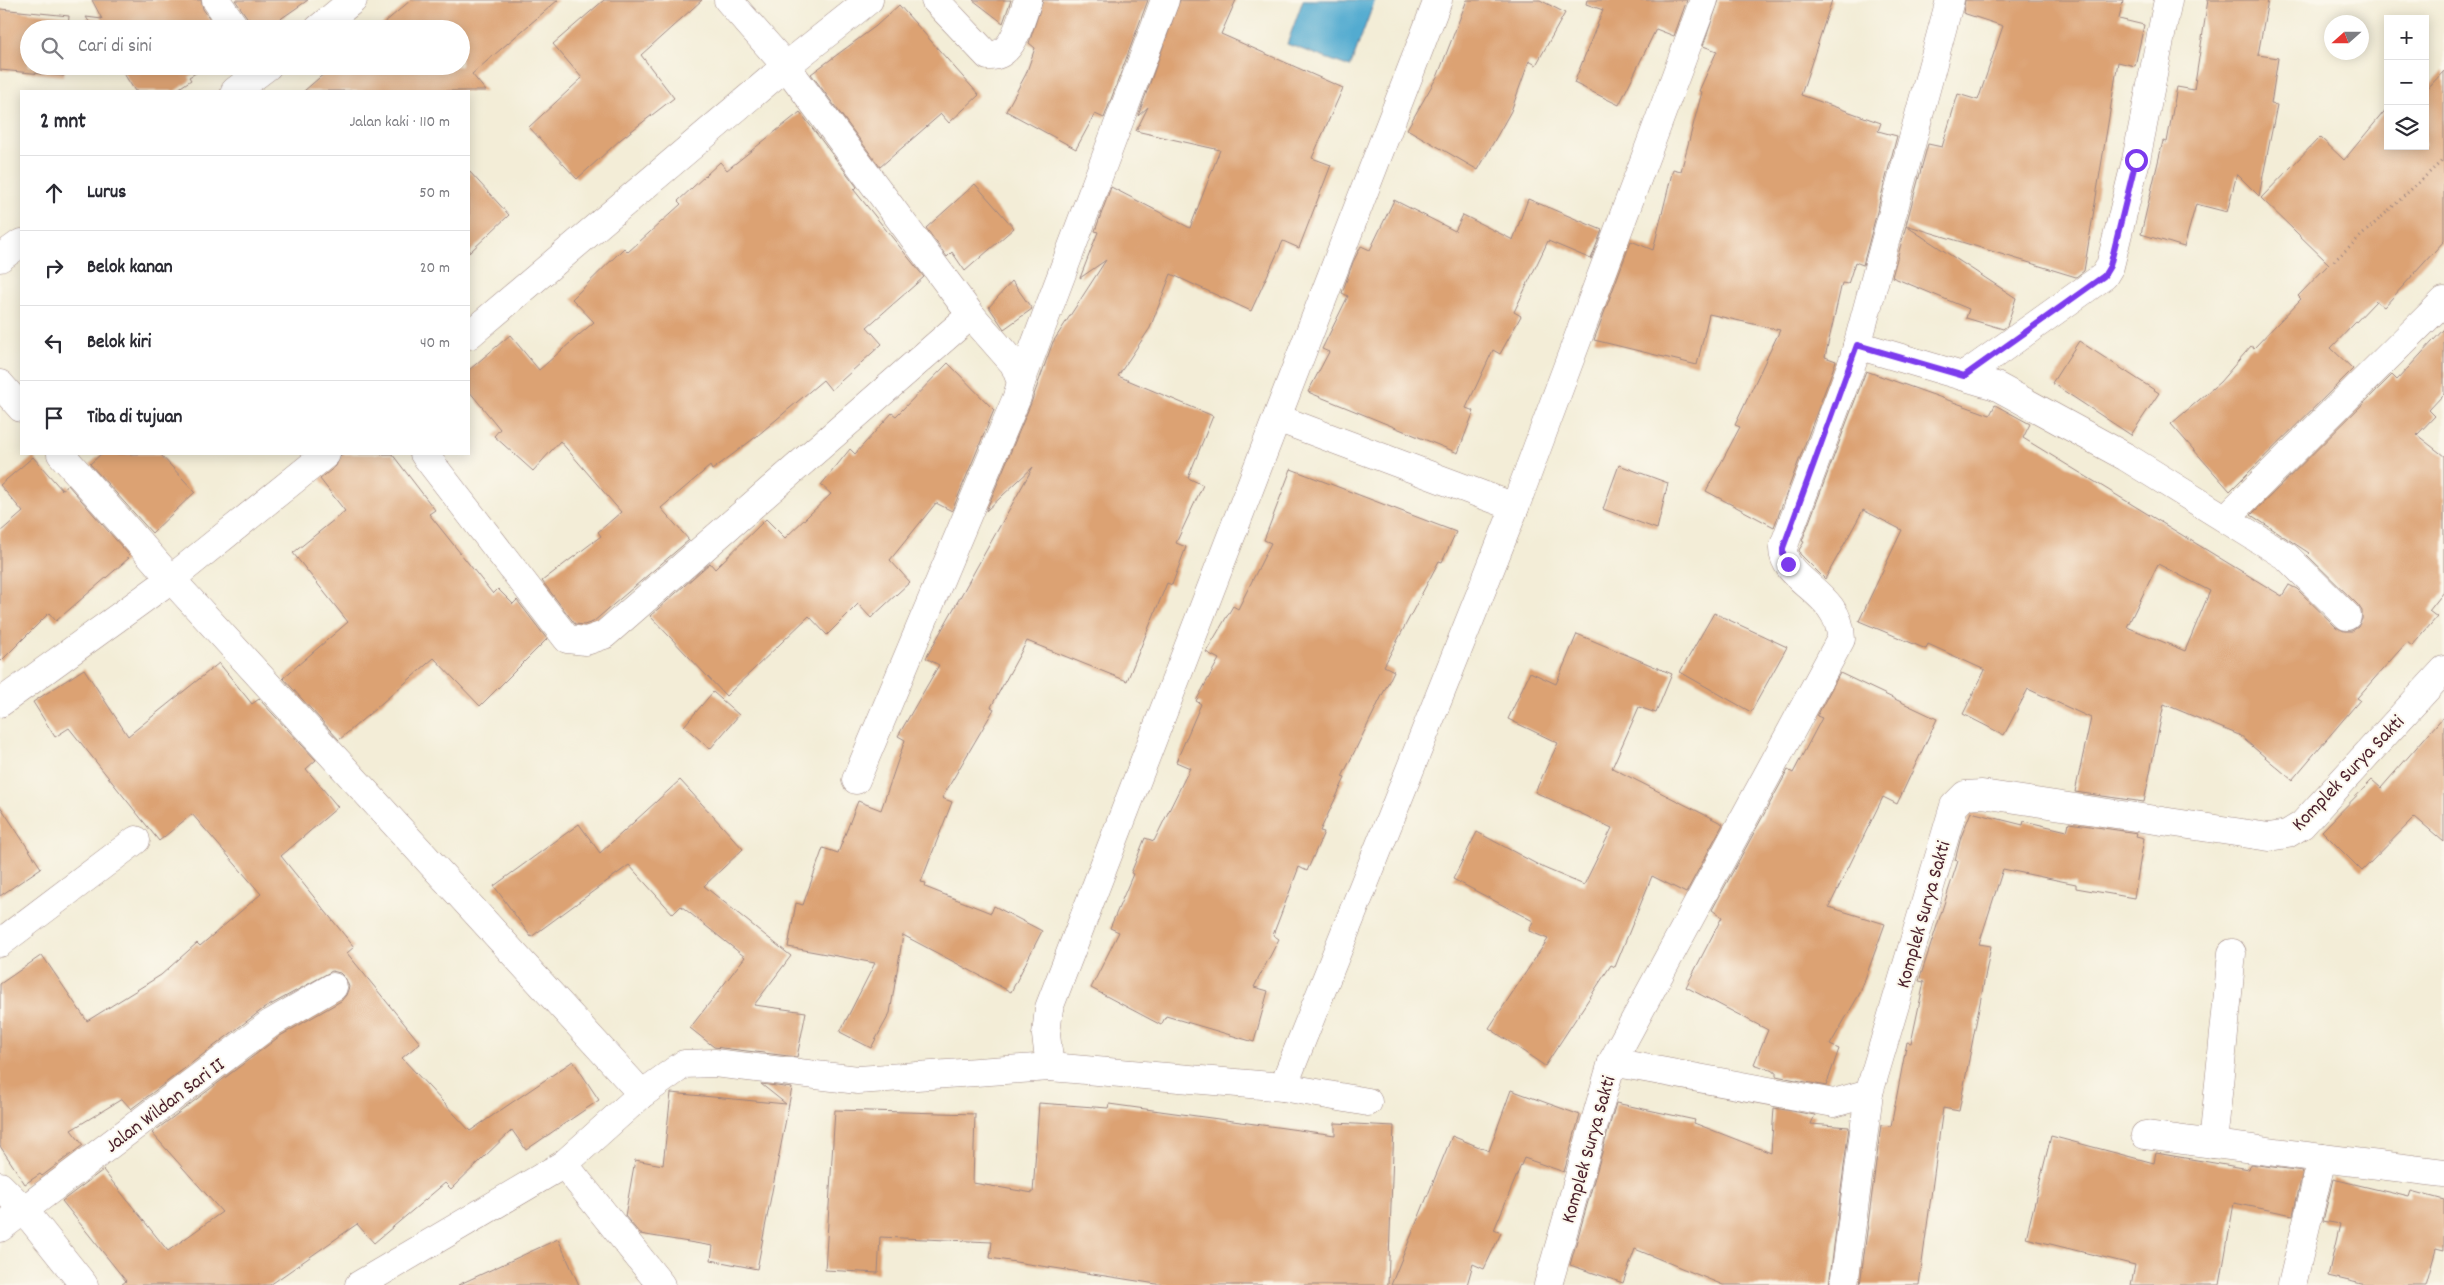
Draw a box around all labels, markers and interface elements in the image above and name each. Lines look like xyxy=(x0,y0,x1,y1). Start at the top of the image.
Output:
north arrow xyxy=(2324,15,2369,60)
map controls xyxy=(2384,15,2429,150)
button: + xyxy=(2384,15,2429,60)
search box xyxy=(20,20,470,75)
icon: search xyxy=(38,34,66,62)
text: Cari di sini xyxy=(78,34,152,61)
button: − xyxy=(2384,60,2429,105)
button: layers xyxy=(2384,105,2429,150)
text: 2 mnt xyxy=(40,108,86,138)
text: Jalan kaki · 110 m xyxy=(349,111,450,134)
route start xyxy=(2125,149,2148,172)
icon: ahead xyxy=(40,179,68,207)
text: Lurus xyxy=(87,180,126,207)
text: 50 m xyxy=(419,182,450,205)
icon: right xyxy=(40,254,68,282)
text: Belok kanan xyxy=(87,255,173,282)
text: 20 m xyxy=(420,257,450,280)
icon: left xyxy=(40,329,68,357)
text: Belok kiri xyxy=(87,330,151,357)
text: 40 m xyxy=(420,332,450,355)
icon: arrive xyxy=(40,404,68,432)
text: Tiba di tujuan xyxy=(87,405,182,432)
route end xyxy=(1777,553,1800,576)
street label: Komplek Surya Sakti xyxy=(2286,710,2412,838)
street label: Komplek Surya Sakti xyxy=(1891,838,1959,992)
street label: Jalan Wildan Sari II xyxy=(100,1052,231,1161)
street label: Komplek Surya Sakti xyxy=(1556,1073,1624,1227)

